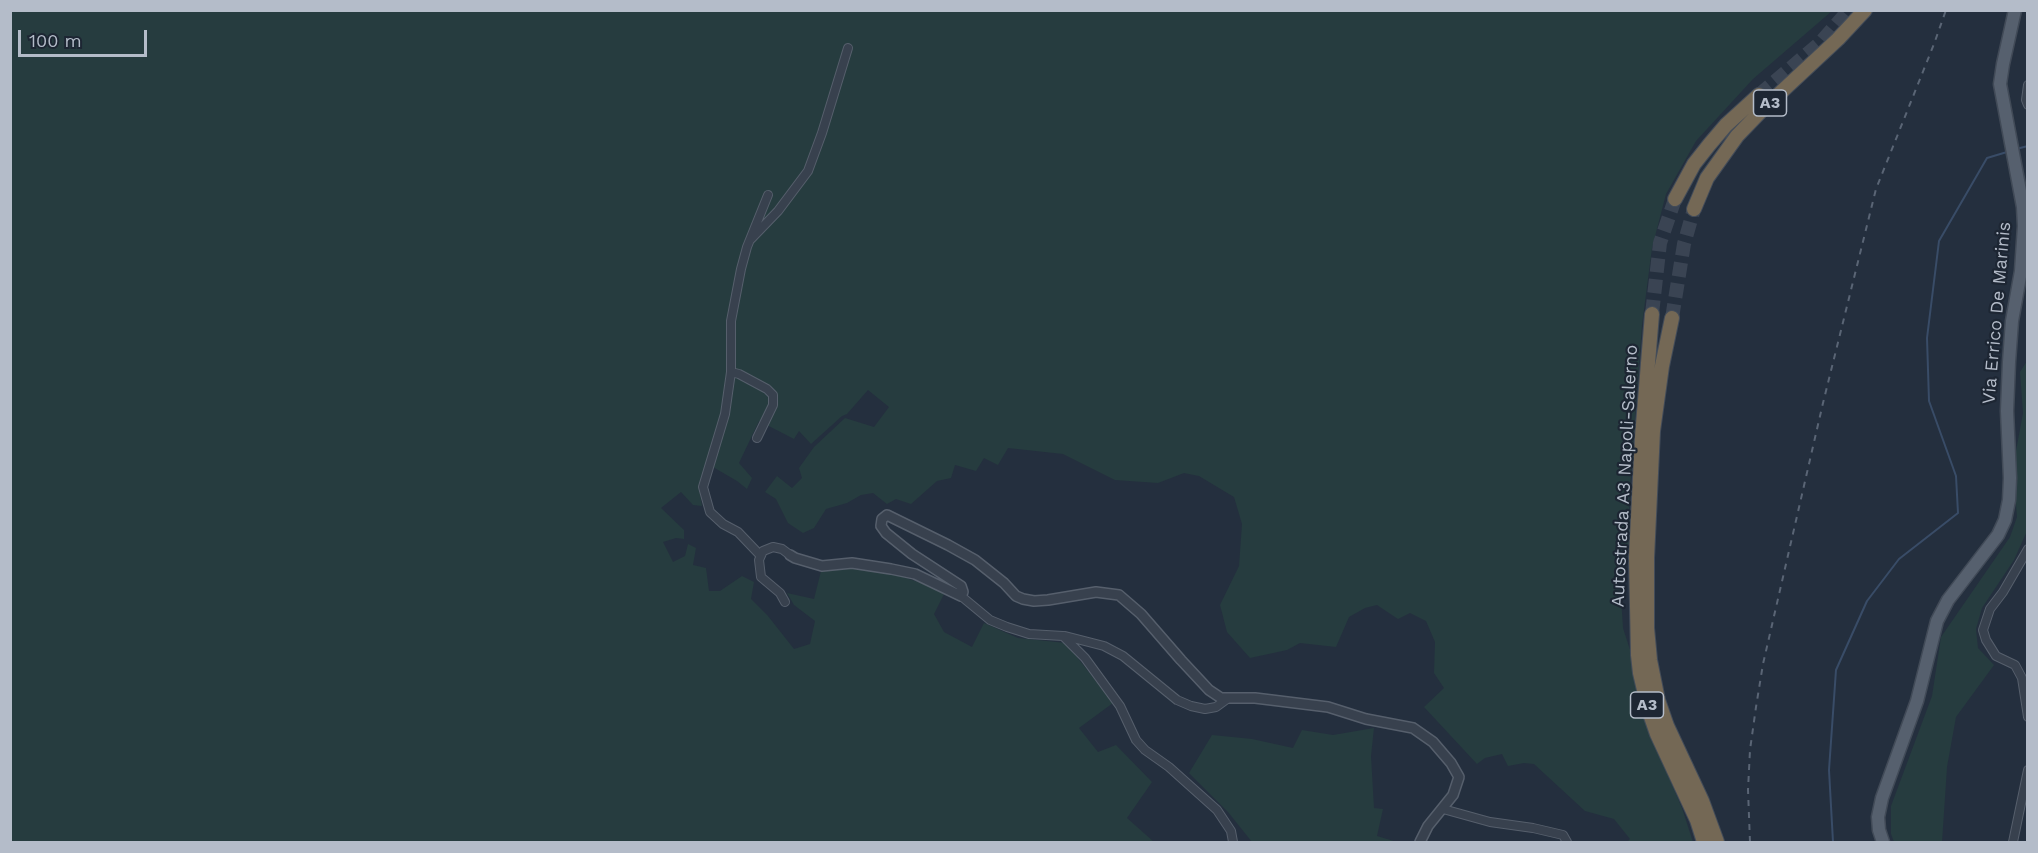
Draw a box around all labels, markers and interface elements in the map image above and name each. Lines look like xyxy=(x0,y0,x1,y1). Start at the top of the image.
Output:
scale bar xyxy=(21,18,150,56)
text: 100 m xyxy=(29,30,82,51)
road number: A3 xyxy=(1754,90,1786,116)
street label: Via Errico De Marinis xyxy=(1978,221,2016,405)
street label: Autostrada A3 Napoli-Salerno xyxy=(1607,344,1643,608)
road number: A3 xyxy=(1630,692,1664,718)

